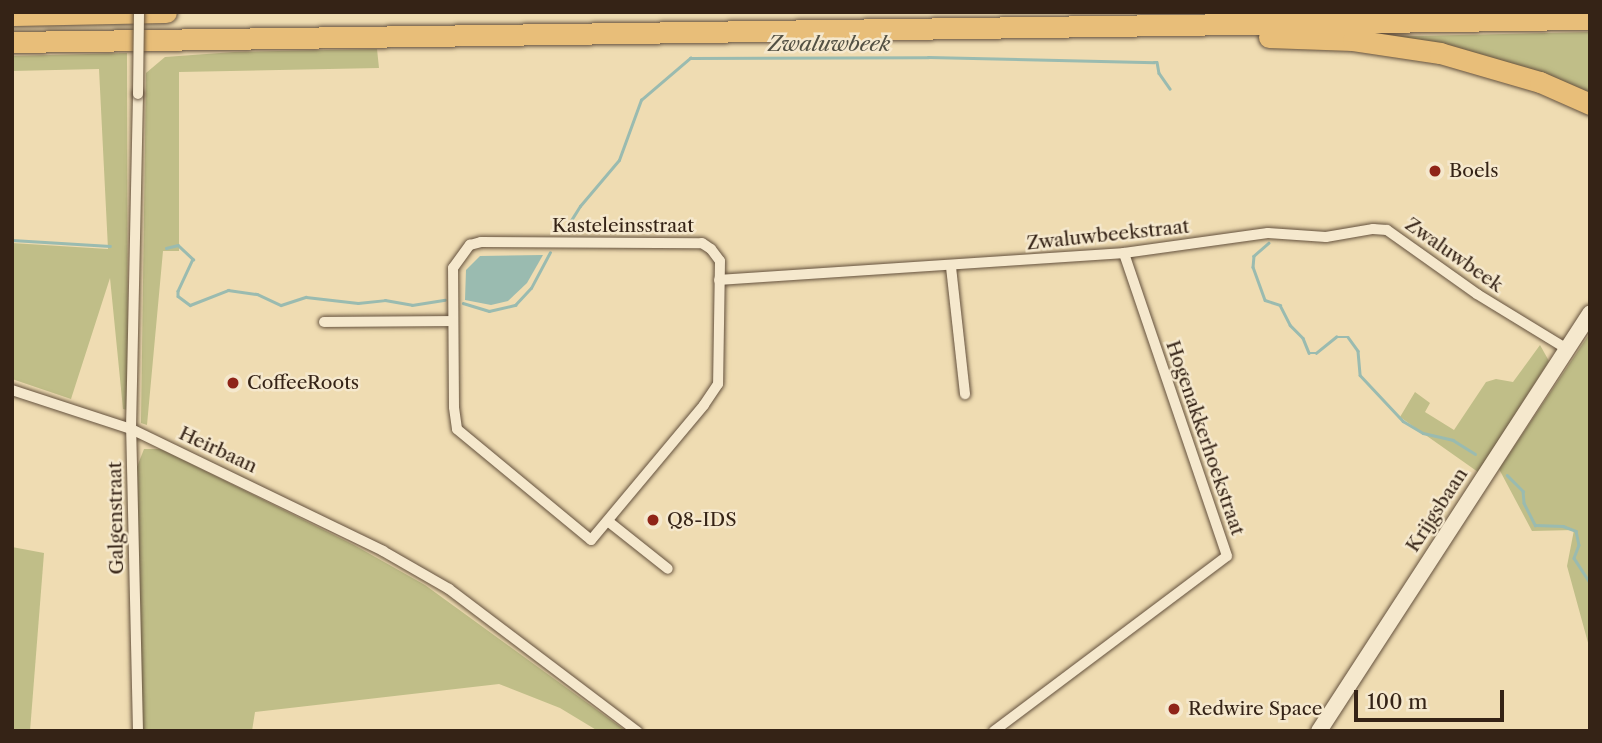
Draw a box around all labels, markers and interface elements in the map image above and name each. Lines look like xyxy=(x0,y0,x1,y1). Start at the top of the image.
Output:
water label: Zwaluwbeek xyxy=(768,31,890,57)
place label: Boels xyxy=(1449,160,1498,182)
marker: Boels xyxy=(1427,163,1443,179)
street label: Zwaluwbeek xyxy=(1401,213,1507,297)
street label: Kasteleinsstraat xyxy=(552,215,694,237)
street label: Zwaluwbeekstraat xyxy=(1025,215,1191,255)
street label: Hogenakkerhoekstraat xyxy=(1161,338,1249,538)
place label: CoffeeRoots xyxy=(247,372,359,394)
marker: CoffeeRoots xyxy=(225,375,241,391)
street label: Heirbaan xyxy=(175,422,261,478)
street label: Galgenstraat xyxy=(104,461,128,575)
street label: Krijgsbaan xyxy=(1401,464,1473,556)
place label: Q8-IDS xyxy=(667,509,737,531)
marker: Q8-IDS xyxy=(645,512,661,528)
scale bar xyxy=(1357,676,1508,720)
text: 100 m xyxy=(1367,689,1428,714)
place label: Redwire Space xyxy=(1188,698,1322,720)
marker: Redwire Space xyxy=(1166,701,1182,717)

